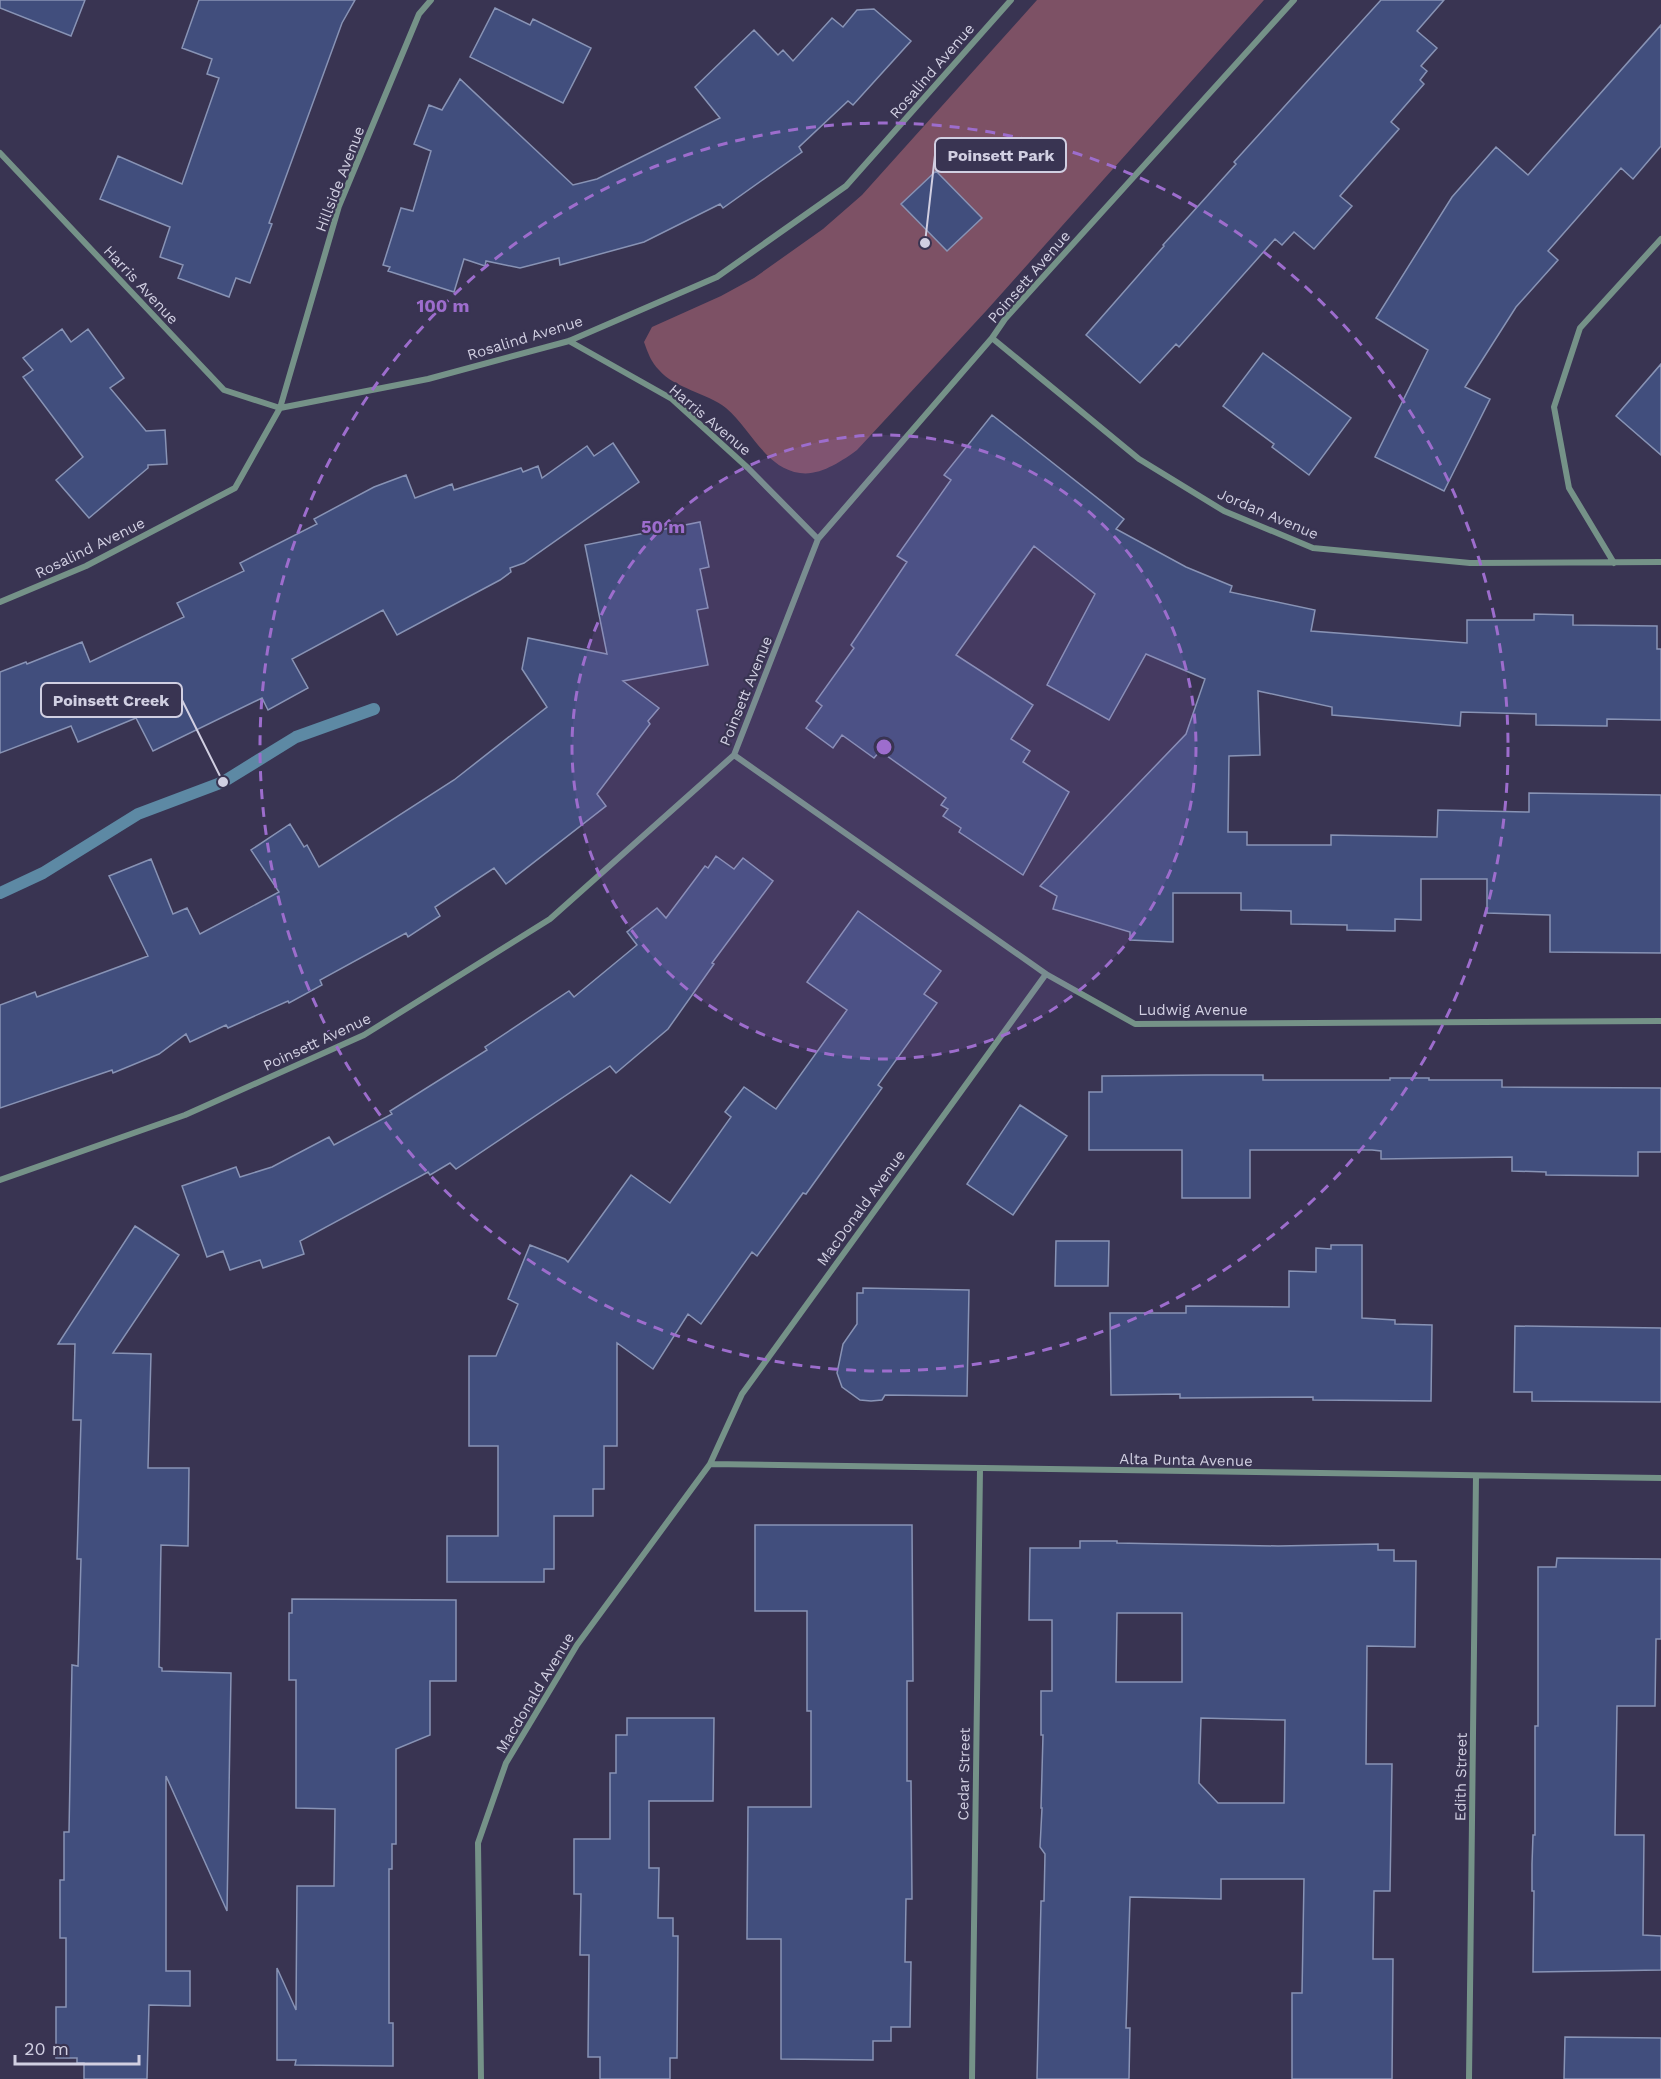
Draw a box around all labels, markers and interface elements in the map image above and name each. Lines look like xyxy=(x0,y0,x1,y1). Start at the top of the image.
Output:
street label: Rosalind Avenue xyxy=(886,20,978,122)
street label: Hillside Avenue xyxy=(312,124,368,234)
callout: Poinsett Park xyxy=(935,138,1066,172)
text: Poinsett Park xyxy=(948,146,1055,165)
street label: Poinsett Avenue xyxy=(984,227,1074,327)
street label: Harris Avenue xyxy=(100,242,182,328)
text: 100 m xyxy=(416,295,470,316)
street label: Rosalind Avenue xyxy=(465,312,585,364)
street label: Harris Avenue xyxy=(665,381,755,459)
street label: Jordan Avenue xyxy=(1215,485,1321,543)
street label: Rosalind Avenue xyxy=(32,514,148,582)
text: 50 m xyxy=(641,516,685,537)
street label: Poinsett Avenue xyxy=(716,633,776,749)
callout: Poinsett Creek xyxy=(41,683,182,717)
text: Poinsett Creek xyxy=(53,691,169,710)
centre of rings xyxy=(874,737,894,757)
street label: Ludwig Avenue xyxy=(1138,1001,1248,1019)
street label: Poinsett Avenue xyxy=(260,1009,374,1075)
street label: MacDonald Avenue xyxy=(813,1147,909,1269)
street label: Alta Punta Avenue xyxy=(1119,1450,1253,1470)
street label: Macdonald Avenue xyxy=(492,1629,578,1757)
street label: Cedar Street xyxy=(954,1727,974,1821)
street label: Edith Street xyxy=(1451,1732,1471,1821)
scale bar xyxy=(15,2028,140,2066)
text: 20 m xyxy=(24,2038,69,2059)

